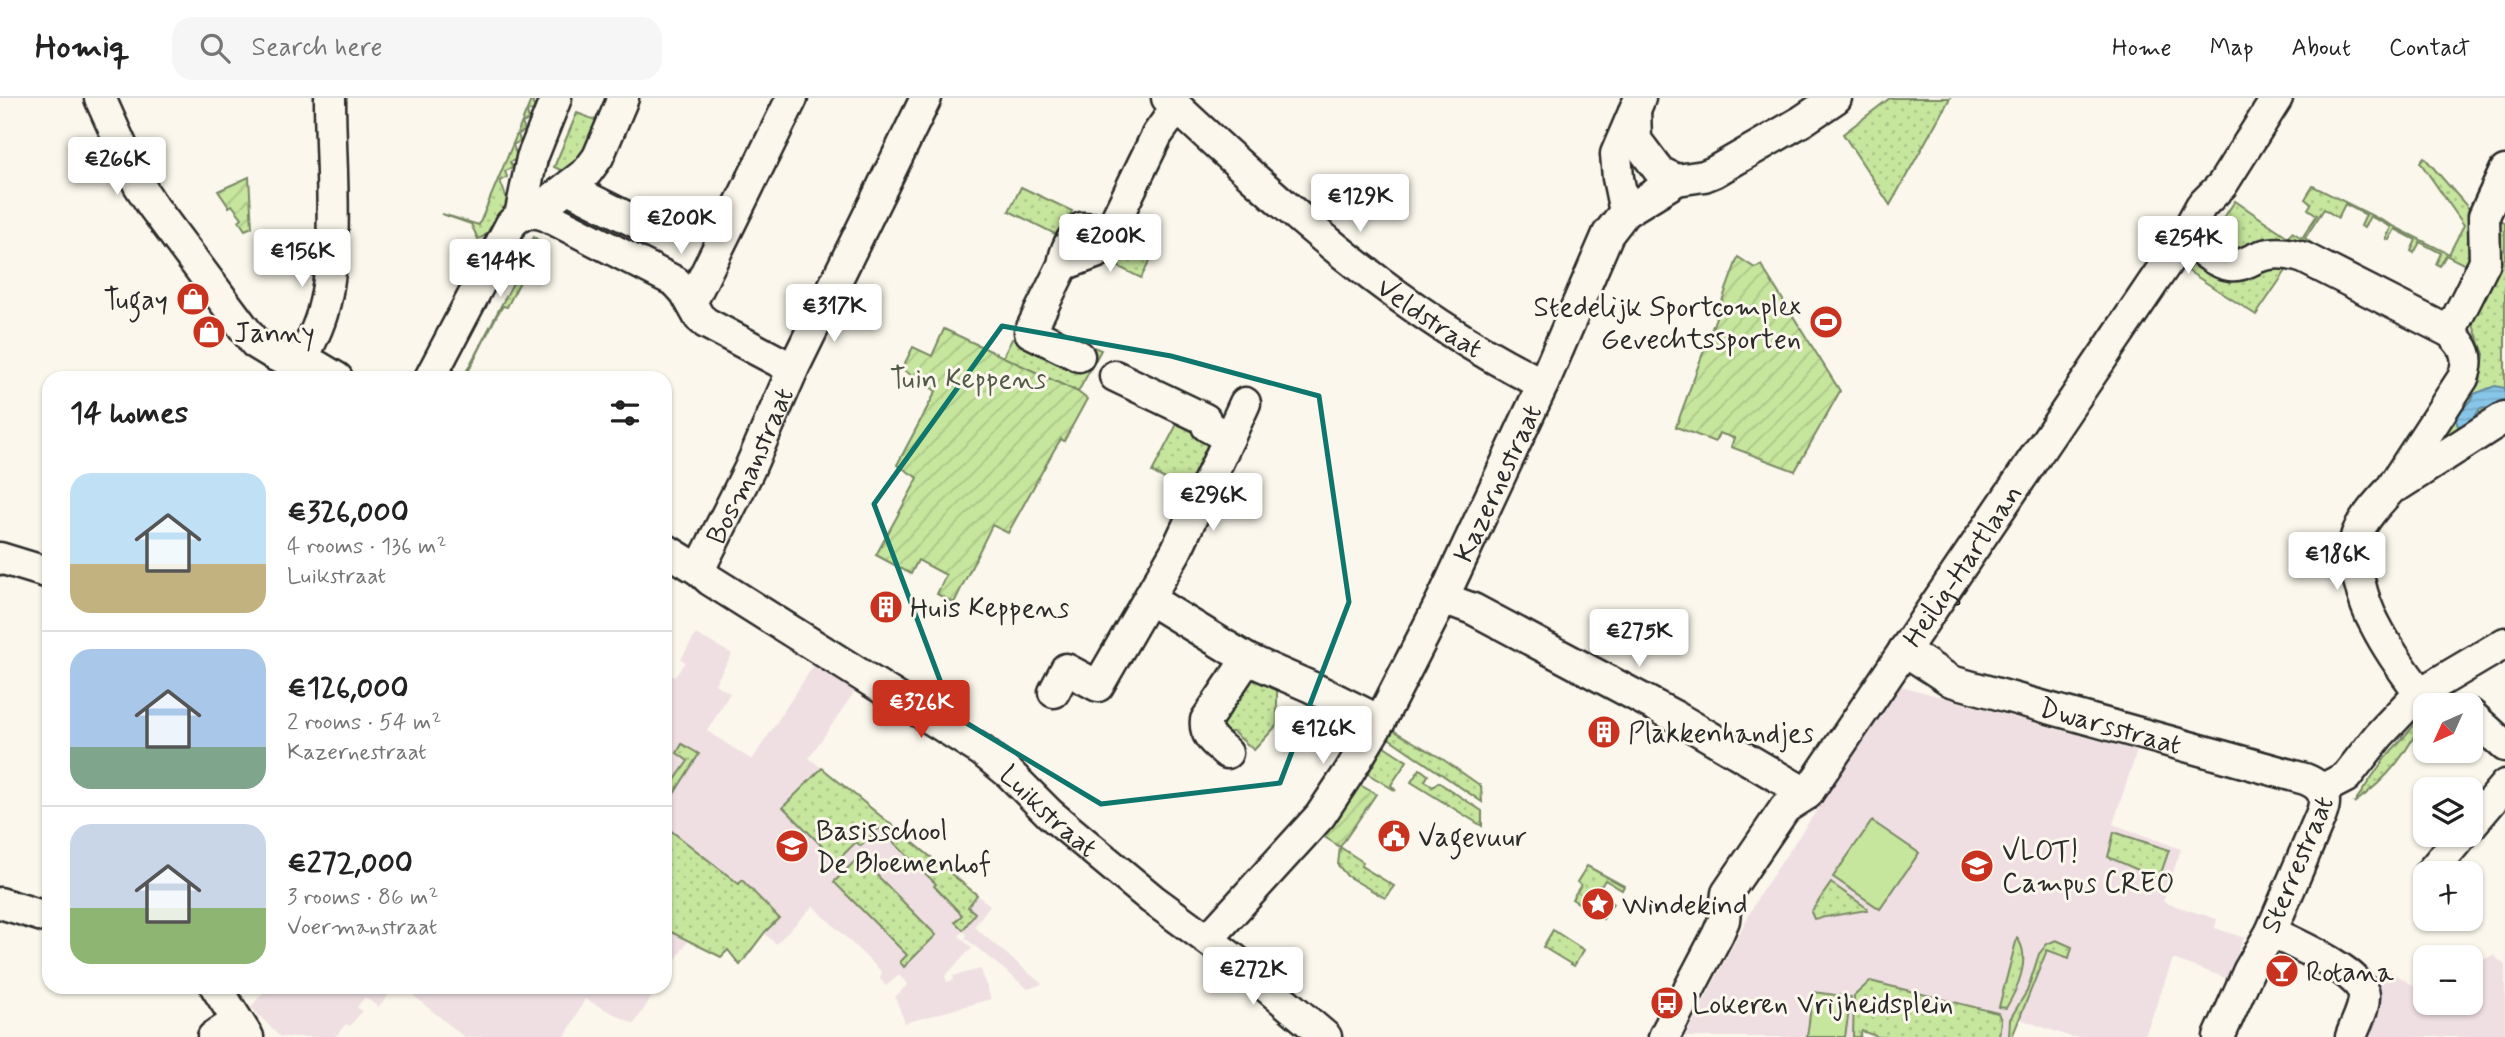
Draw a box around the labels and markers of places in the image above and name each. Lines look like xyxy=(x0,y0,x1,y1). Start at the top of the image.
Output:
pin: €266K xyxy=(68,138,166,197)
pin: €129K xyxy=(1311,174,1409,234)
pin: €200K xyxy=(632,197,730,256)
pin: €200K xyxy=(1061,214,1159,274)
pin: €254K xyxy=(2139,216,2237,276)
pin: €156K xyxy=(253,230,351,289)
pin: €144K xyxy=(451,240,549,299)
shop icon: Tugay xyxy=(174,280,212,318)
place label: Tugay xyxy=(104,283,168,323)
pin: €317K xyxy=(785,285,883,344)
place label: Stedelijk Sportcomplex Gevechtssporten xyxy=(1533,290,1801,359)
sports icon: Stedelijk Sportcomplex Gevechtssporten xyxy=(1807,303,1845,341)
shop icon: Janny xyxy=(190,313,228,351)
place label: Janny xyxy=(234,316,315,353)
pin: €296K xyxy=(1164,474,1262,533)
pin: €186K xyxy=(2288,532,2386,592)
building icon: Huis Keppens xyxy=(867,588,905,626)
place label: Huis Keppens xyxy=(910,591,1069,628)
pin: €275K xyxy=(1590,610,1688,669)
pin: €326K xyxy=(872,680,970,740)
pin: €126K xyxy=(1274,706,1372,766)
building icon: Plakkenhandjes xyxy=(1585,713,1623,751)
place label: Plakkenhandjes xyxy=(1628,716,1814,753)
place label: Basisschool De Bloemenhof xyxy=(816,814,991,883)
public building icon: Vagevuur xyxy=(1375,817,1413,855)
place label: Vagevuur xyxy=(1418,820,1527,860)
school or university icon: Basisschool De Bloemenhof xyxy=(773,827,811,865)
place label: VLOT! Campus CREO xyxy=(2002,834,2174,903)
school or university icon: VLOT! Campus CREO xyxy=(1958,847,1996,885)
place icon: Windekind xyxy=(1579,885,1617,923)
place label: Windekind xyxy=(1622,888,1748,925)
pin: €272K xyxy=(1204,948,1302,1007)
bar icon: Rotana xyxy=(2263,952,2301,990)
place label: Rotana xyxy=(2306,955,2394,992)
bus stop icon: Lokeren Vrijheidsplein xyxy=(1648,984,1686,1022)
place label: Lokeren Vrijheidsplein xyxy=(1692,987,1953,1024)

